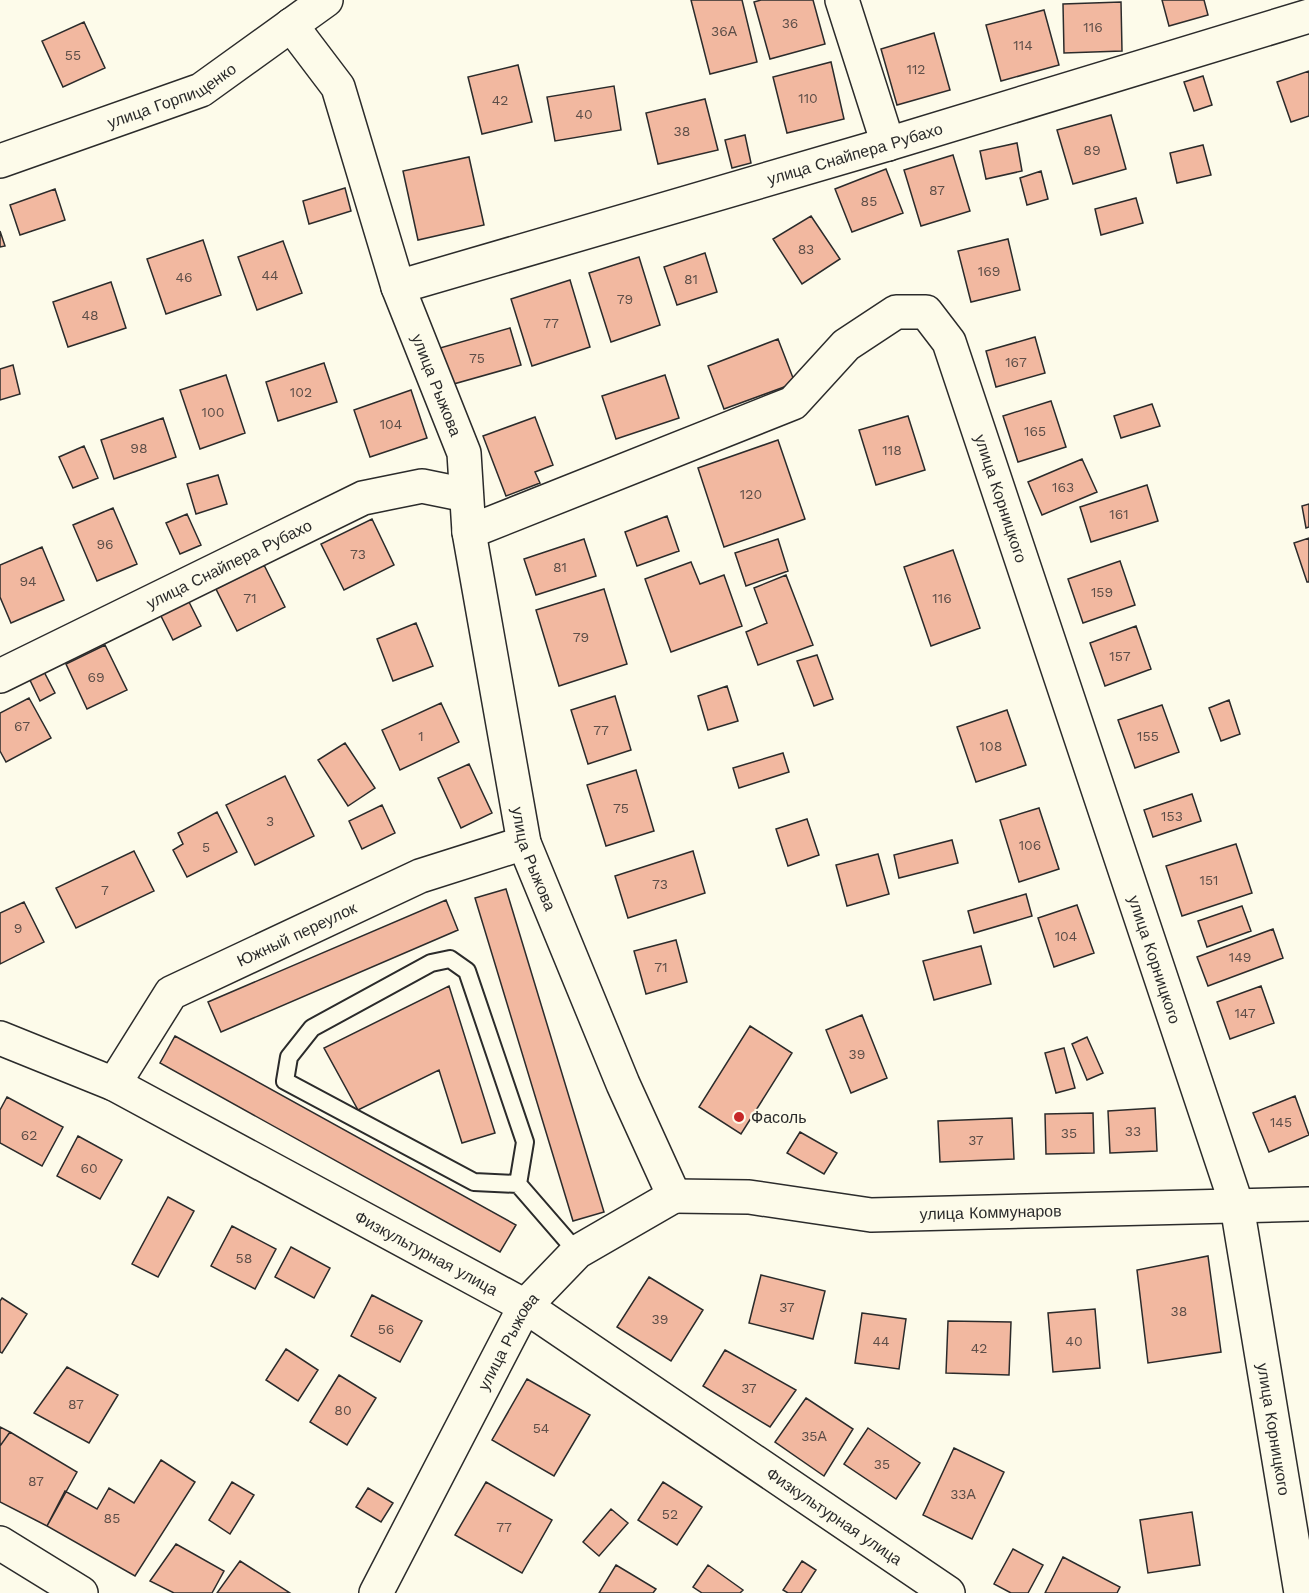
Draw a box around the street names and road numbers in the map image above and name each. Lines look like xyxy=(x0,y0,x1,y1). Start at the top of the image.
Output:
street label: улица Горпищенко xyxy=(105,59,239,132)
street label: улица Снайпера Рубахо xyxy=(765,118,945,188)
street label: улица Рыжова xyxy=(408,331,466,439)
street label: улица Корницкого xyxy=(971,432,1031,565)
street label: улица Снайпера Рубахо xyxy=(143,515,315,612)
street label: улица Рыжова xyxy=(508,805,560,913)
street label: улица Корницкого xyxy=(1125,893,1185,1026)
street label: Южный переулок xyxy=(234,897,360,970)
street label: улица Коммунаров xyxy=(919,1201,1062,1223)
street label: Физкультурная улица xyxy=(352,1206,501,1299)
street label: улица Рыжова xyxy=(473,1289,542,1393)
street label: улица Корницкого xyxy=(1254,1362,1294,1497)
street label: Физкультурная улица xyxy=(763,1463,906,1569)

